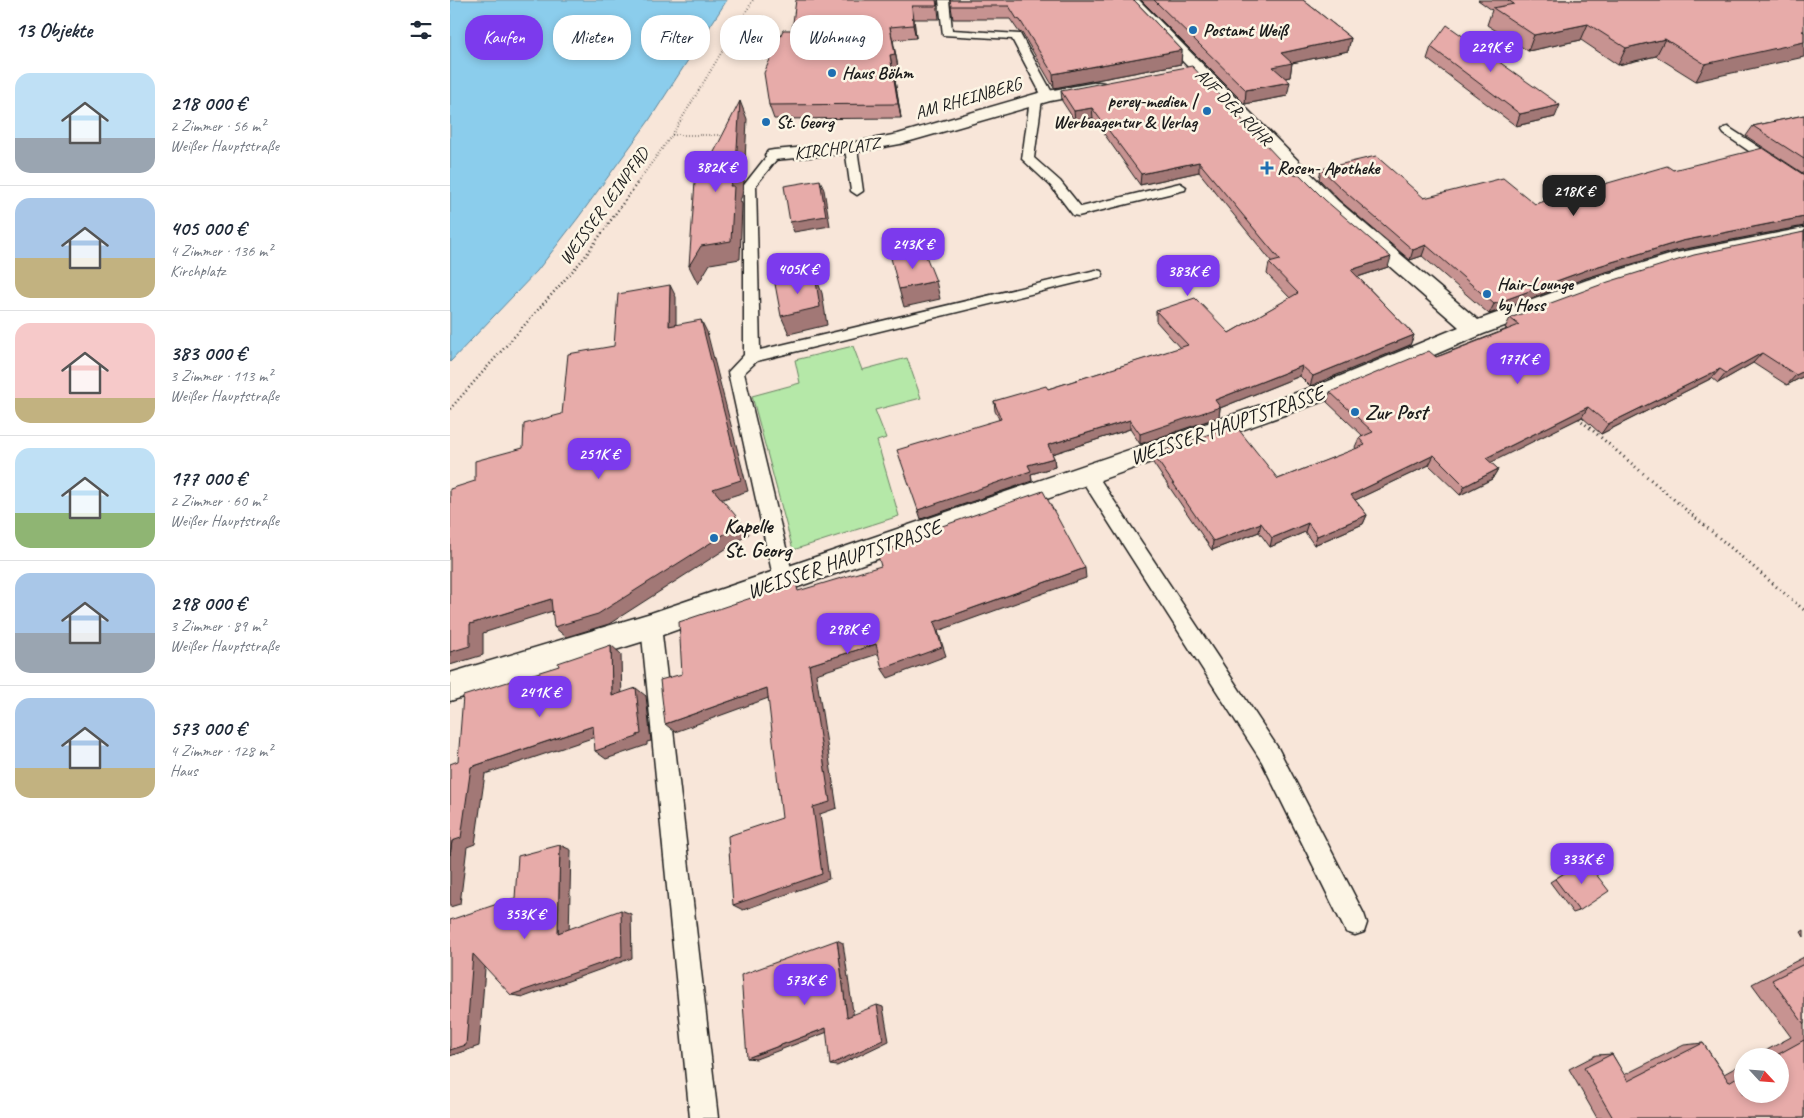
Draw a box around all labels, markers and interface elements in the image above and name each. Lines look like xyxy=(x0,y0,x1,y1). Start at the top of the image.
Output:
chip: Kaufen xyxy=(465,15,543,60)
chip: Mieten xyxy=(553,15,631,60)
chip: Filter xyxy=(641,15,710,60)
chip: Neu xyxy=(720,15,780,60)
chip: Wohnung xyxy=(790,15,883,60)
icon: filters xyxy=(407,16,435,44)
text: 13 Objekte xyxy=(15,17,92,43)
place label: Postamt Weiß xyxy=(1203,19,1290,41)
marker: Postamt Weiß xyxy=(1187,24,1199,36)
pin: 229K € xyxy=(1450,30,1532,73)
text: 229K € xyxy=(1471,37,1511,57)
place label: Haus Böhm xyxy=(842,62,914,84)
street label: AUF DER RUHR xyxy=(1191,64,1278,151)
marker: Haus Böhm xyxy=(826,67,838,79)
street label: AM RHEINBERG xyxy=(912,72,1026,124)
text: 218 000 € xyxy=(170,90,246,116)
place label: perey-medien | Werbeagentur & Verlag xyxy=(1053,90,1200,133)
icon: home xyxy=(55,93,115,153)
marker: perey-medien | Werbeagentur & Verlag xyxy=(1201,105,1213,117)
place label: St. Georg xyxy=(776,111,836,133)
text: 2 Zimmer · 56 m² xyxy=(170,116,265,136)
marker: St. Georg xyxy=(760,116,772,128)
street label: KIRCHPLATZ xyxy=(793,132,884,164)
text: Weißer Hauptstraße xyxy=(170,136,279,156)
street label: WEISSER LEINPFAD xyxy=(554,142,655,269)
pin: 382K € xyxy=(675,150,757,193)
text: 382K € xyxy=(696,157,736,177)
place label: Rosen- Apotheke xyxy=(1277,157,1381,179)
marker: Rosen- Apotheke xyxy=(1261,162,1273,174)
pin: 218K € xyxy=(1533,174,1615,217)
text: 218K € xyxy=(1554,181,1594,201)
text: 405 000 € xyxy=(170,215,246,241)
icon: home xyxy=(55,218,115,278)
pin: 243K € xyxy=(872,228,954,270)
text: 243K € xyxy=(893,234,933,254)
text: 4 Zimmer · 136 m² xyxy=(170,241,272,261)
pin: 405K € xyxy=(757,252,839,295)
pin: 383K € xyxy=(1147,254,1229,297)
text: 405K € xyxy=(778,259,818,279)
text: Kirchplatz xyxy=(170,261,225,281)
text: 383K € xyxy=(1168,261,1208,281)
place label: Hair-Lounge by Hoss xyxy=(1497,273,1575,316)
marker: Hair-Lounge by Hoss xyxy=(1481,288,1493,300)
text: 383 000 € xyxy=(170,340,246,366)
pin: 177K € xyxy=(1477,342,1559,385)
icon: home xyxy=(55,343,115,403)
text: 177K € xyxy=(1498,349,1538,369)
text: 3 Zimmer · 113 m² xyxy=(170,366,272,386)
street label: WEISSER HAUPTSTRASSE xyxy=(1127,379,1330,470)
text: Weißer Hauptstraße xyxy=(170,386,279,406)
place label: Zur Post xyxy=(1365,399,1430,425)
marker: Zur Post xyxy=(1349,406,1361,418)
pin: 251K € xyxy=(558,438,640,480)
text: 251K € xyxy=(579,444,619,464)
text: 177 000 € xyxy=(170,465,246,491)
icon: home xyxy=(55,468,115,528)
text: 2 Zimmer · 60 m² xyxy=(170,491,265,511)
text: Weißer Hauptstraße xyxy=(170,511,279,531)
place label: Kapelle St. Georg xyxy=(724,513,794,563)
street label: WEISSER HAUPTSTRASSE xyxy=(744,513,947,604)
marker: Kapelle St. Georg xyxy=(708,532,720,544)
text: 298 000 € xyxy=(170,590,246,616)
icon: home xyxy=(55,593,115,653)
pin: 298K € xyxy=(807,612,889,655)
text: 3 Zimmer · 89 m² xyxy=(170,616,265,636)
text: 298K € xyxy=(828,619,868,639)
text: Weißer Hauptstraße xyxy=(170,636,279,656)
pin: 241K € xyxy=(499,676,581,718)
text: 241K € xyxy=(520,682,560,702)
text: 573 000 € xyxy=(170,715,246,741)
icon: home xyxy=(55,718,115,778)
text: 4 Zimmer · 128 m² xyxy=(170,741,272,761)
text: Haus xyxy=(170,761,197,781)
pin: 333K € xyxy=(1541,842,1623,885)
text: 333K € xyxy=(1562,849,1602,869)
pin: 353K € xyxy=(484,898,566,940)
text: 353K € xyxy=(505,904,545,924)
pin: 573K € xyxy=(764,964,846,1006)
text: 573K € xyxy=(785,970,825,990)
north arrow xyxy=(1734,1048,1789,1102)
map controls xyxy=(1734,1048,1789,1103)

